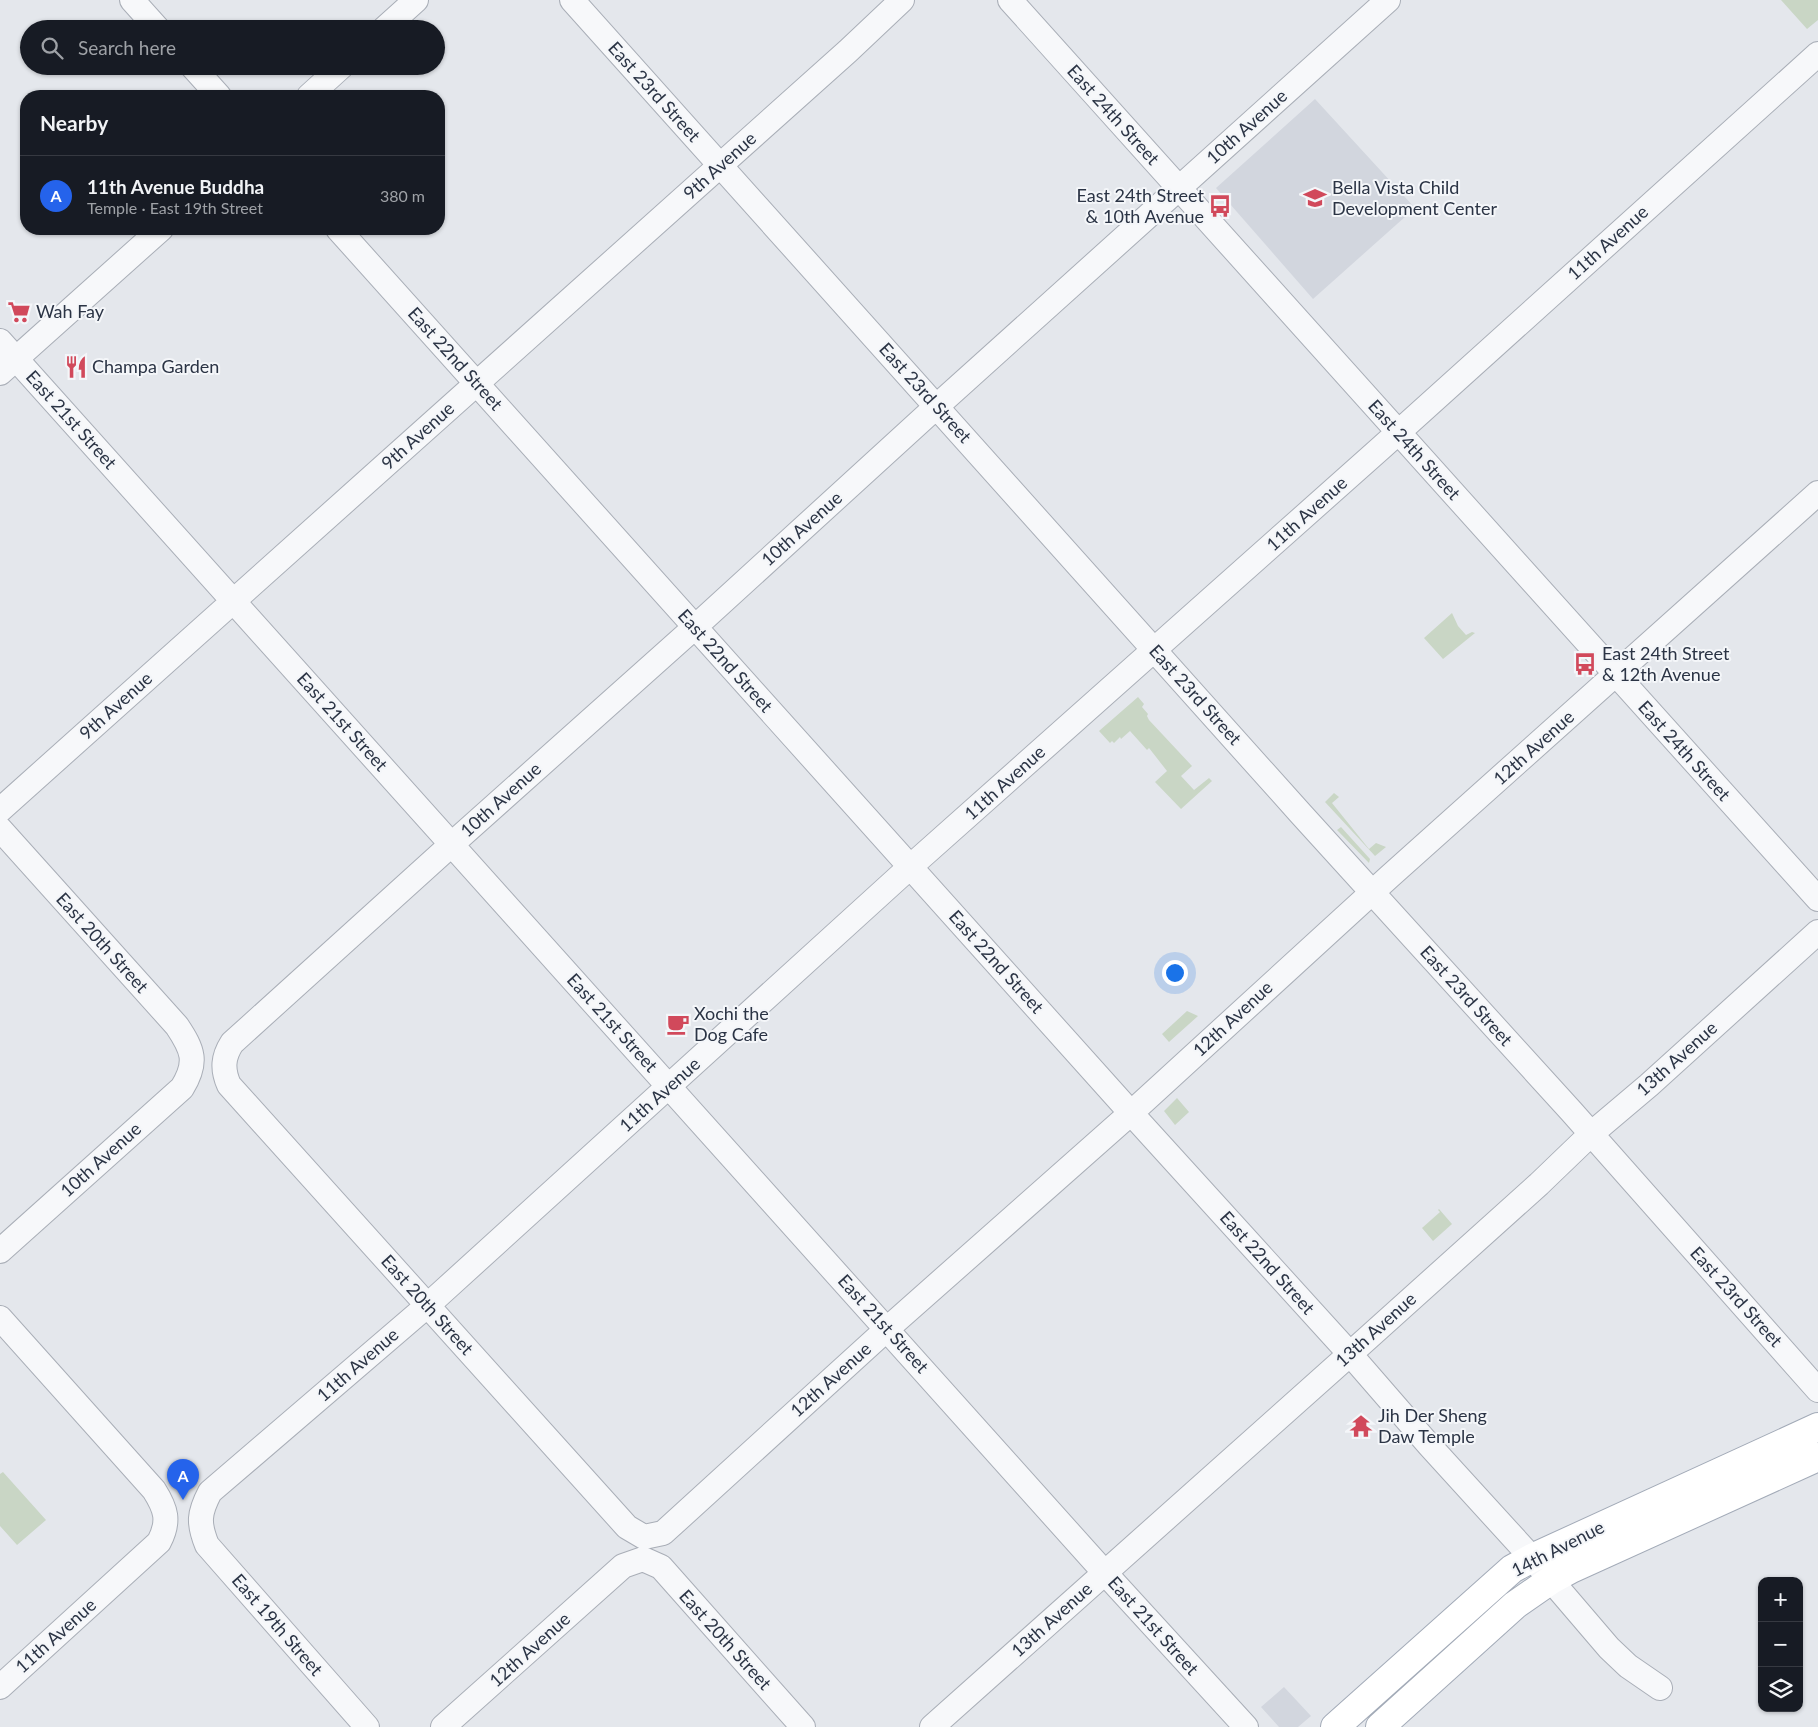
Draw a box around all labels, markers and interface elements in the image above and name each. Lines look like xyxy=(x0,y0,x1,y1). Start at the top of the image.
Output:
search box xyxy=(20,20,445,75)
icon: search xyxy=(38,34,66,62)
text: Search here xyxy=(78,36,176,59)
street label: East 23rd Street xyxy=(604,37,706,146)
street label: East 24th Street xyxy=(1063,60,1165,169)
street label: 10th Avenue xyxy=(1201,84,1291,168)
text: Nearby xyxy=(40,110,108,135)
street label: 9th Avenue xyxy=(678,127,760,204)
text: 11th Avenue Buddha xyxy=(87,175,264,198)
place label: Bella Vista Child Development Center xyxy=(1332,176,1497,219)
place label: East 24th Street & 10th Avenue xyxy=(1077,184,1205,227)
school or university icon: Bella Vista Child Development Center xyxy=(1302,185,1328,211)
text: A xyxy=(50,186,62,205)
text: 380 m xyxy=(380,186,425,205)
bus stop icon: East 24th Street & 10th Avenue xyxy=(1207,193,1233,219)
text: Temple · East 19th Street xyxy=(87,198,263,217)
street label: 11th Avenue xyxy=(1562,200,1652,284)
supermarket icon: Wah Fay xyxy=(6,299,32,325)
place label: Wah Fay xyxy=(36,300,105,322)
street label: East 22nd Street xyxy=(404,302,508,415)
street label: East 23rd Street xyxy=(875,338,977,447)
restaurant icon: Champa Garden xyxy=(63,354,89,380)
place label: Champa Garden xyxy=(92,355,219,377)
street label: East 21st Street xyxy=(22,365,122,474)
street label: East 24th Street xyxy=(1364,395,1466,504)
street label: 9th Avenue xyxy=(376,397,458,474)
street label: 11th Avenue xyxy=(1261,471,1351,555)
street label: 10th Avenue xyxy=(756,486,846,570)
street label: East 22nd Street xyxy=(674,604,778,717)
street label: East 23rd Street xyxy=(1145,640,1247,749)
place label: East 24th Street & 12th Avenue xyxy=(1602,642,1730,685)
bus stop icon: East 24th Street & 12th Avenue xyxy=(1572,651,1598,677)
street label: 9th Avenue xyxy=(74,667,156,744)
street label: East 21st Street xyxy=(293,667,393,776)
street label: East 24th Street xyxy=(1634,696,1736,805)
street label: 12th Avenue xyxy=(1488,705,1578,789)
street label: 11th Avenue xyxy=(959,740,1049,824)
street label: 10th Avenue xyxy=(455,757,545,841)
street label: East 20th Street xyxy=(52,888,154,997)
street label: East 22nd Street xyxy=(945,905,1049,1018)
street label: East 23rd Street xyxy=(1416,941,1518,1050)
your location xyxy=(1162,960,1188,986)
street label: East 21st Street xyxy=(563,968,663,1077)
street label: 12th Avenue xyxy=(1188,976,1277,1061)
place label: Xochi the Dog Cafe xyxy=(694,1002,769,1045)
cafe icon: Xochi the Dog Cafe xyxy=(665,1011,691,1037)
street label: 13th Avenue xyxy=(1631,1016,1721,1100)
street label: 11th Avenue xyxy=(614,1052,704,1136)
street label: 10th Avenue xyxy=(55,1117,145,1201)
street label: East 22nd Street xyxy=(1216,1206,1320,1319)
street label: East 23rd Street xyxy=(1686,1242,1788,1351)
street label: East 20th Street xyxy=(377,1250,479,1359)
street label: East 21st Street xyxy=(834,1269,934,1378)
street label: 13th Avenue xyxy=(1330,1287,1420,1371)
street label: 11th Avenue xyxy=(312,1323,403,1406)
street label: 12th Avenue xyxy=(785,1337,875,1421)
place label: Jih Der Sheng Daw Temple xyxy=(1378,1404,1487,1447)
temple icon: Jih Der Sheng Daw Temple xyxy=(1348,1413,1374,1439)
pin: A xyxy=(167,1459,199,1500)
street label: 14th Avenue xyxy=(1508,1515,1608,1581)
street label: East 19th Street xyxy=(228,1569,328,1680)
street label: East 21st Street xyxy=(1104,1571,1204,1680)
street label: 13th Avenue xyxy=(1006,1577,1096,1661)
map controls xyxy=(1758,1577,1803,1712)
button: + xyxy=(1758,1577,1803,1622)
street label: East 20th Street xyxy=(675,1585,777,1694)
street label: 11th Avenue xyxy=(10,1593,100,1677)
street label: 12th Avenue xyxy=(484,1607,574,1691)
button: − xyxy=(1758,1622,1803,1667)
button: layers xyxy=(1758,1667,1803,1712)

